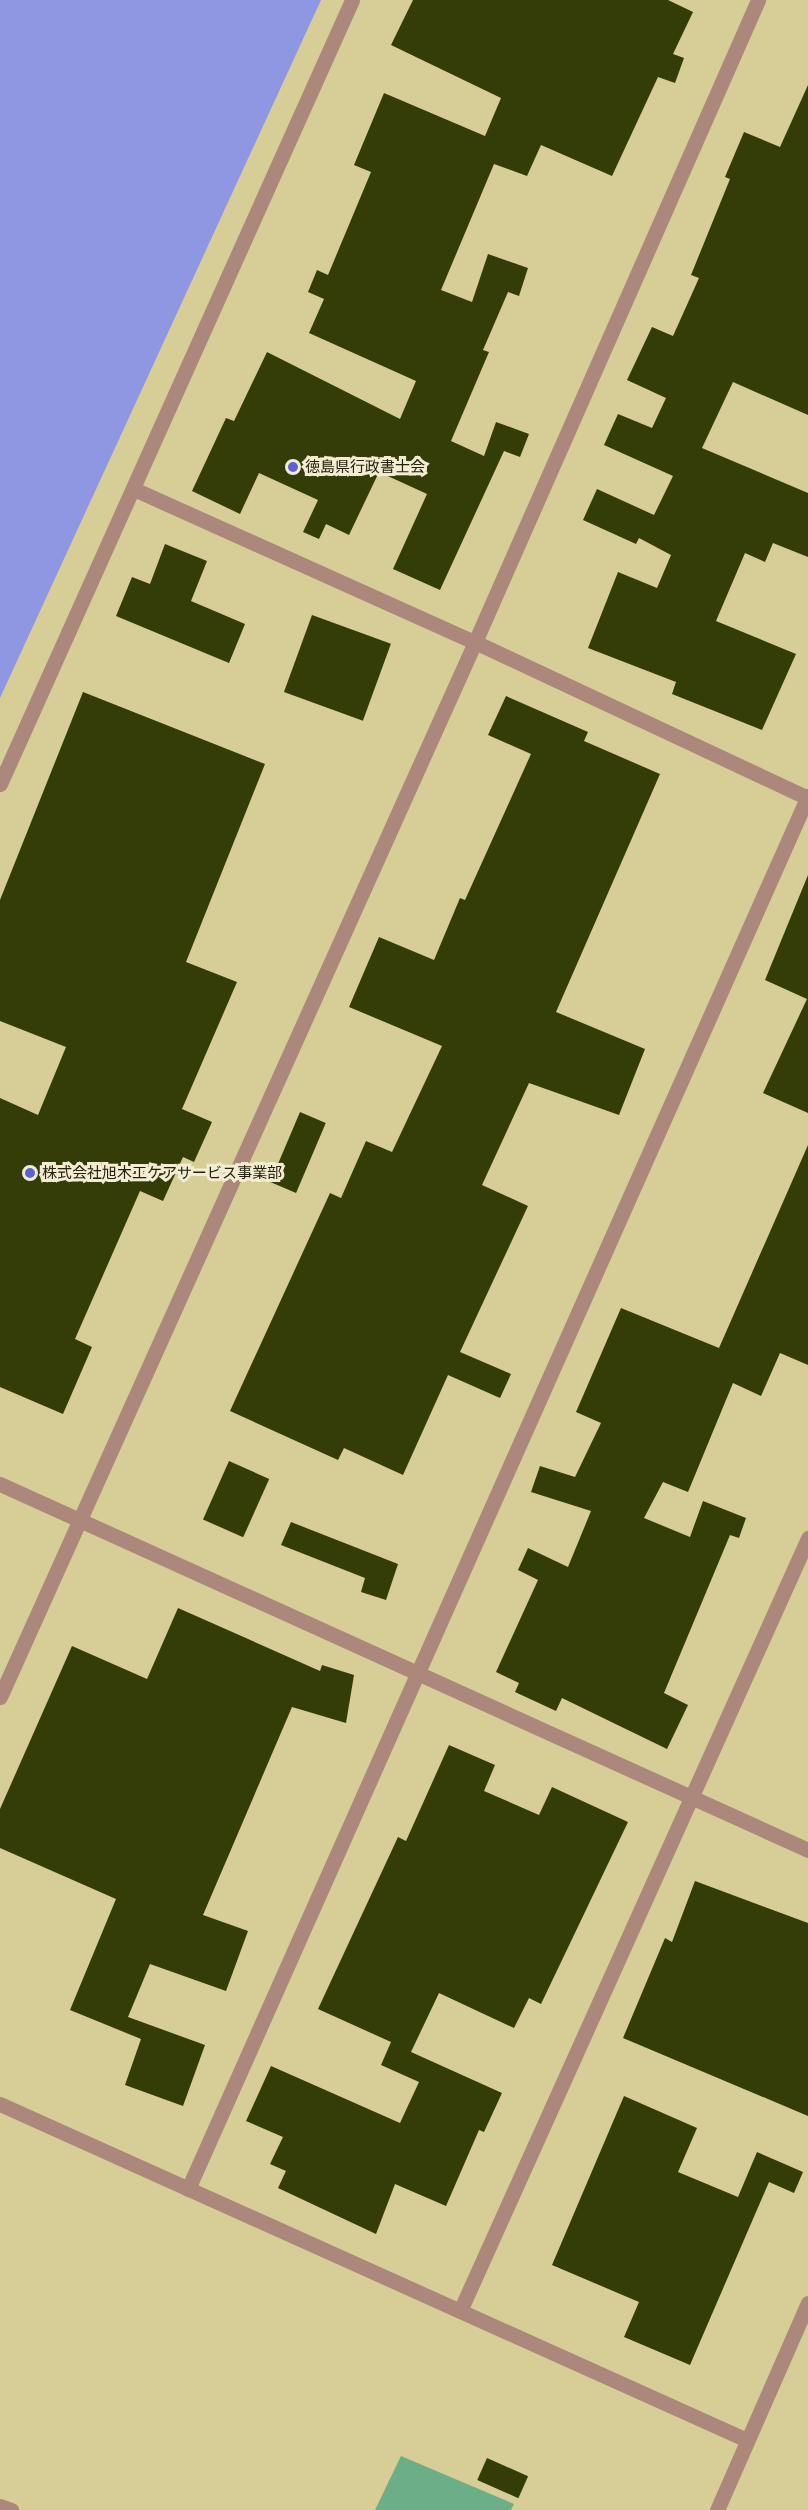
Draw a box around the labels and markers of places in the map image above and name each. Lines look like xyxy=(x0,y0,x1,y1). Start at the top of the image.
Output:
place label: 徳島県行政書士会 xyxy=(305,458,425,476)
marker: 徳島県行政書士会 xyxy=(286,460,300,474)
place label: 株式会社旭木工ケアサービス事業部 xyxy=(42,1164,282,1182)
marker: 株式会社旭木工ケアサービス事業部 xyxy=(23,1166,37,1180)

